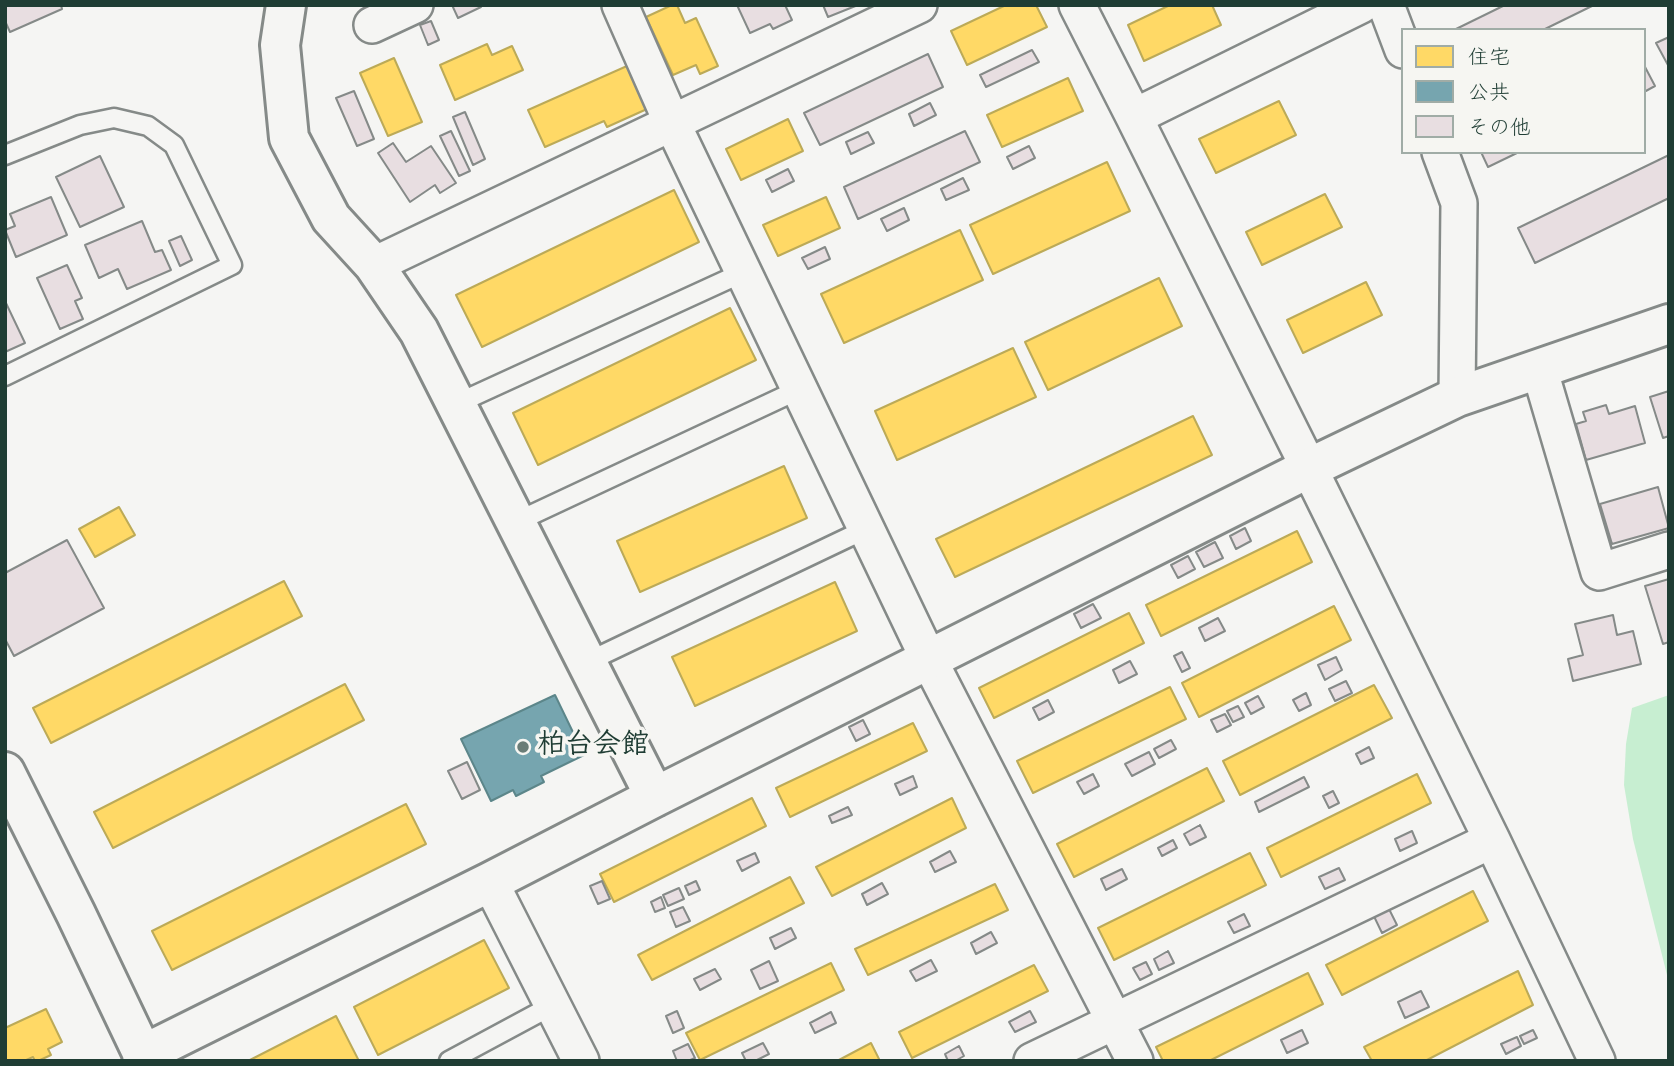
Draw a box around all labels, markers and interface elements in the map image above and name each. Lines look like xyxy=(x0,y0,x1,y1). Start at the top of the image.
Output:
legend xyxy=(1401,28,1646,154)
text: 住宅 xyxy=(1468,44,1510,74)
text: 公共 xyxy=(1468,79,1510,109)
text: その他 xyxy=(1468,114,1531,144)
place label: 柏台会館 xyxy=(537,730,649,764)
marker: 柏台会館 xyxy=(515,739,531,755)

